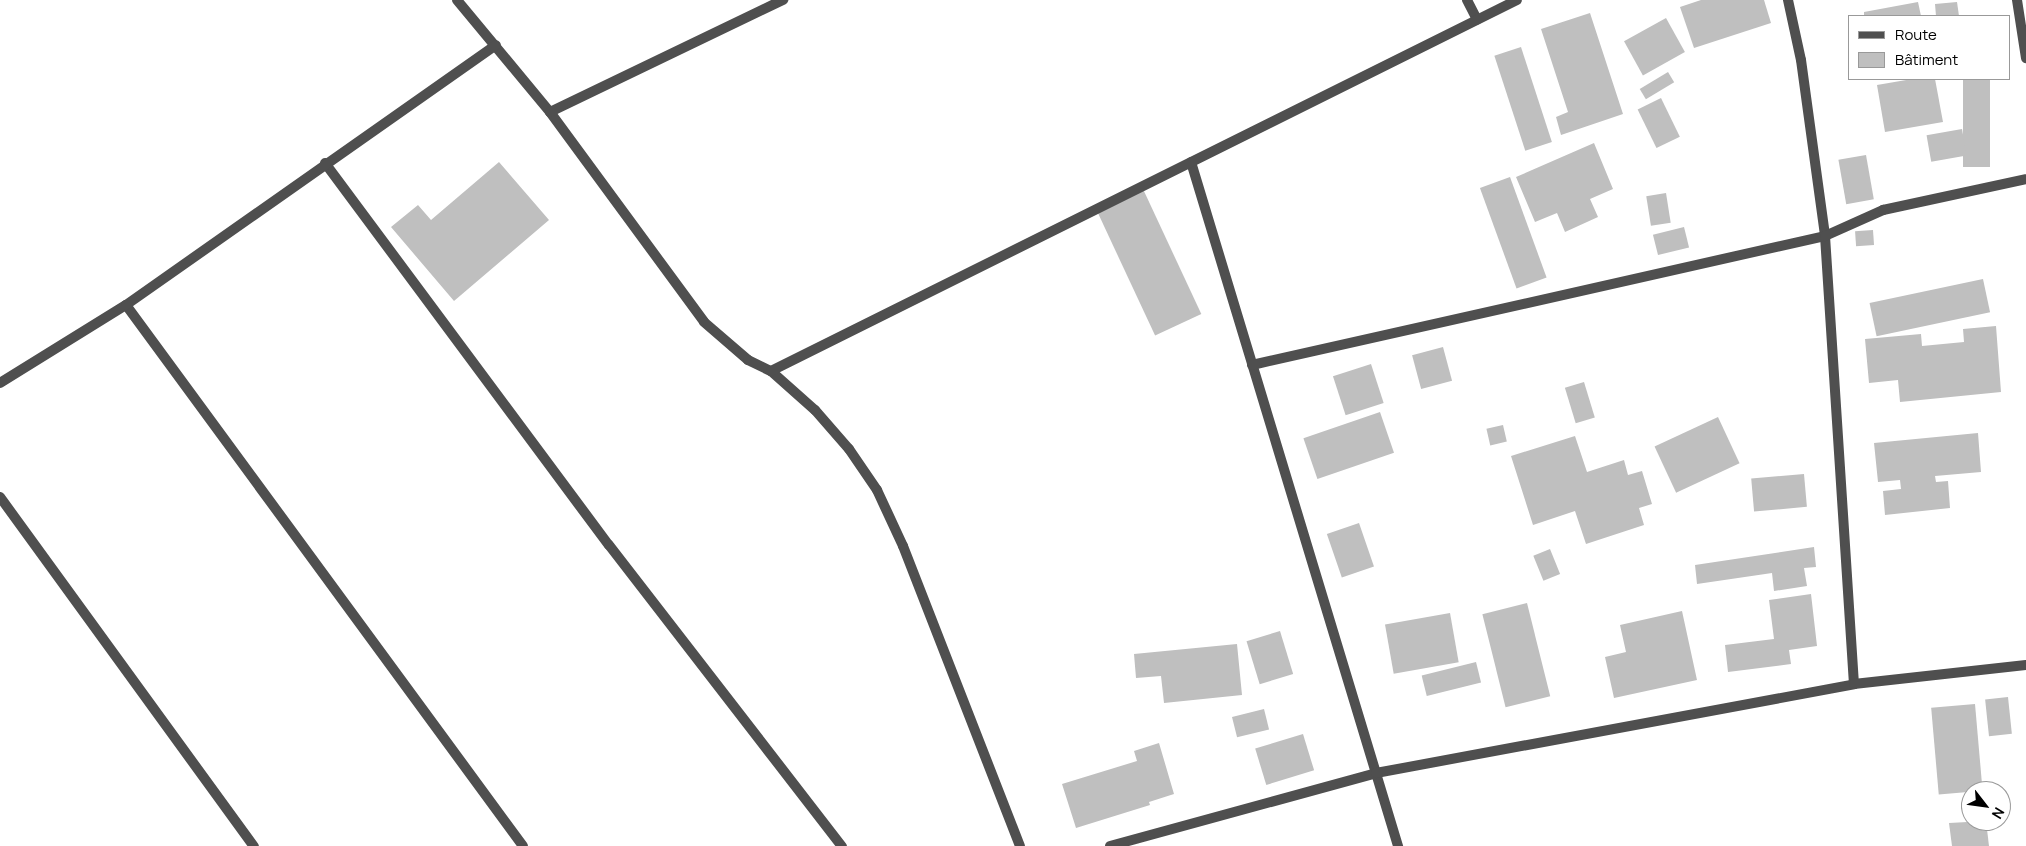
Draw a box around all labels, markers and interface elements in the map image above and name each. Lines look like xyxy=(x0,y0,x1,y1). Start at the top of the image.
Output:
legend xyxy=(1848,15,2011,80)
text: Route xyxy=(1895,24,1937,45)
text: Bâtiment xyxy=(1895,49,1958,70)
north arrow xyxy=(1961,781,2011,831)
text: N xyxy=(1988,804,2009,822)

